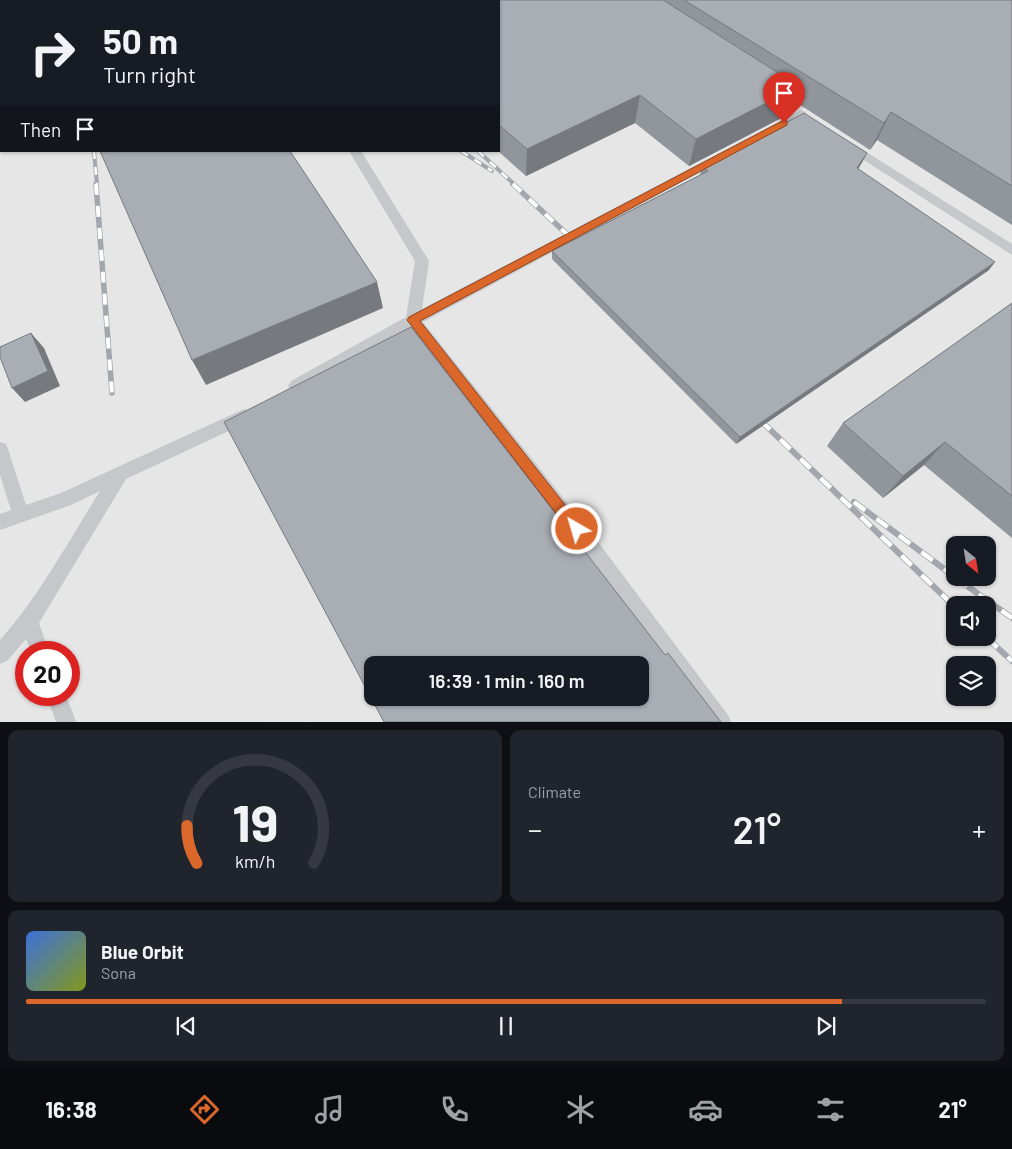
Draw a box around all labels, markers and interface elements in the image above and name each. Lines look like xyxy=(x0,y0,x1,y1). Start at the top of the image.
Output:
text: 50 m xyxy=(103,19,178,61)
icon: right xyxy=(20,20,85,85)
text: Turn right xyxy=(103,61,196,87)
pin xyxy=(763,72,805,123)
icon: arrive xyxy=(770,79,798,107)
icon: arrive xyxy=(71,115,99,143)
text: Then xyxy=(20,118,61,141)
position arrow xyxy=(550,502,602,554)
north arrow xyxy=(946,536,996,586)
map controls xyxy=(946,536,996,706)
button: sound xyxy=(946,596,996,646)
speed limit sign: 20 xyxy=(15,641,80,706)
button: layers xyxy=(946,656,996,706)
text: 16:39 · 1 min · 160 m xyxy=(429,669,584,692)
text: Climate xyxy=(528,782,581,801)
text: 19 xyxy=(232,790,278,852)
text: 21° xyxy=(733,806,781,852)
text: − xyxy=(528,812,542,846)
text: + xyxy=(972,812,986,846)
text: km/h xyxy=(235,850,275,872)
text: Blue Orbit xyxy=(101,940,184,963)
text: Sona xyxy=(101,963,136,982)
icon: previous xyxy=(172,1012,200,1040)
icon: pause xyxy=(492,1012,520,1040)
icon: next xyxy=(812,1012,840,1040)
icon: directions xyxy=(187,1092,222,1127)
icon: music xyxy=(312,1092,347,1127)
icon: phone xyxy=(437,1092,472,1127)
icon: climate xyxy=(563,1092,598,1127)
icon: car xyxy=(688,1092,723,1127)
icon: filters xyxy=(813,1092,848,1127)
text: 16:38 xyxy=(45,1096,97,1122)
text: 21° xyxy=(939,1096,967,1122)

